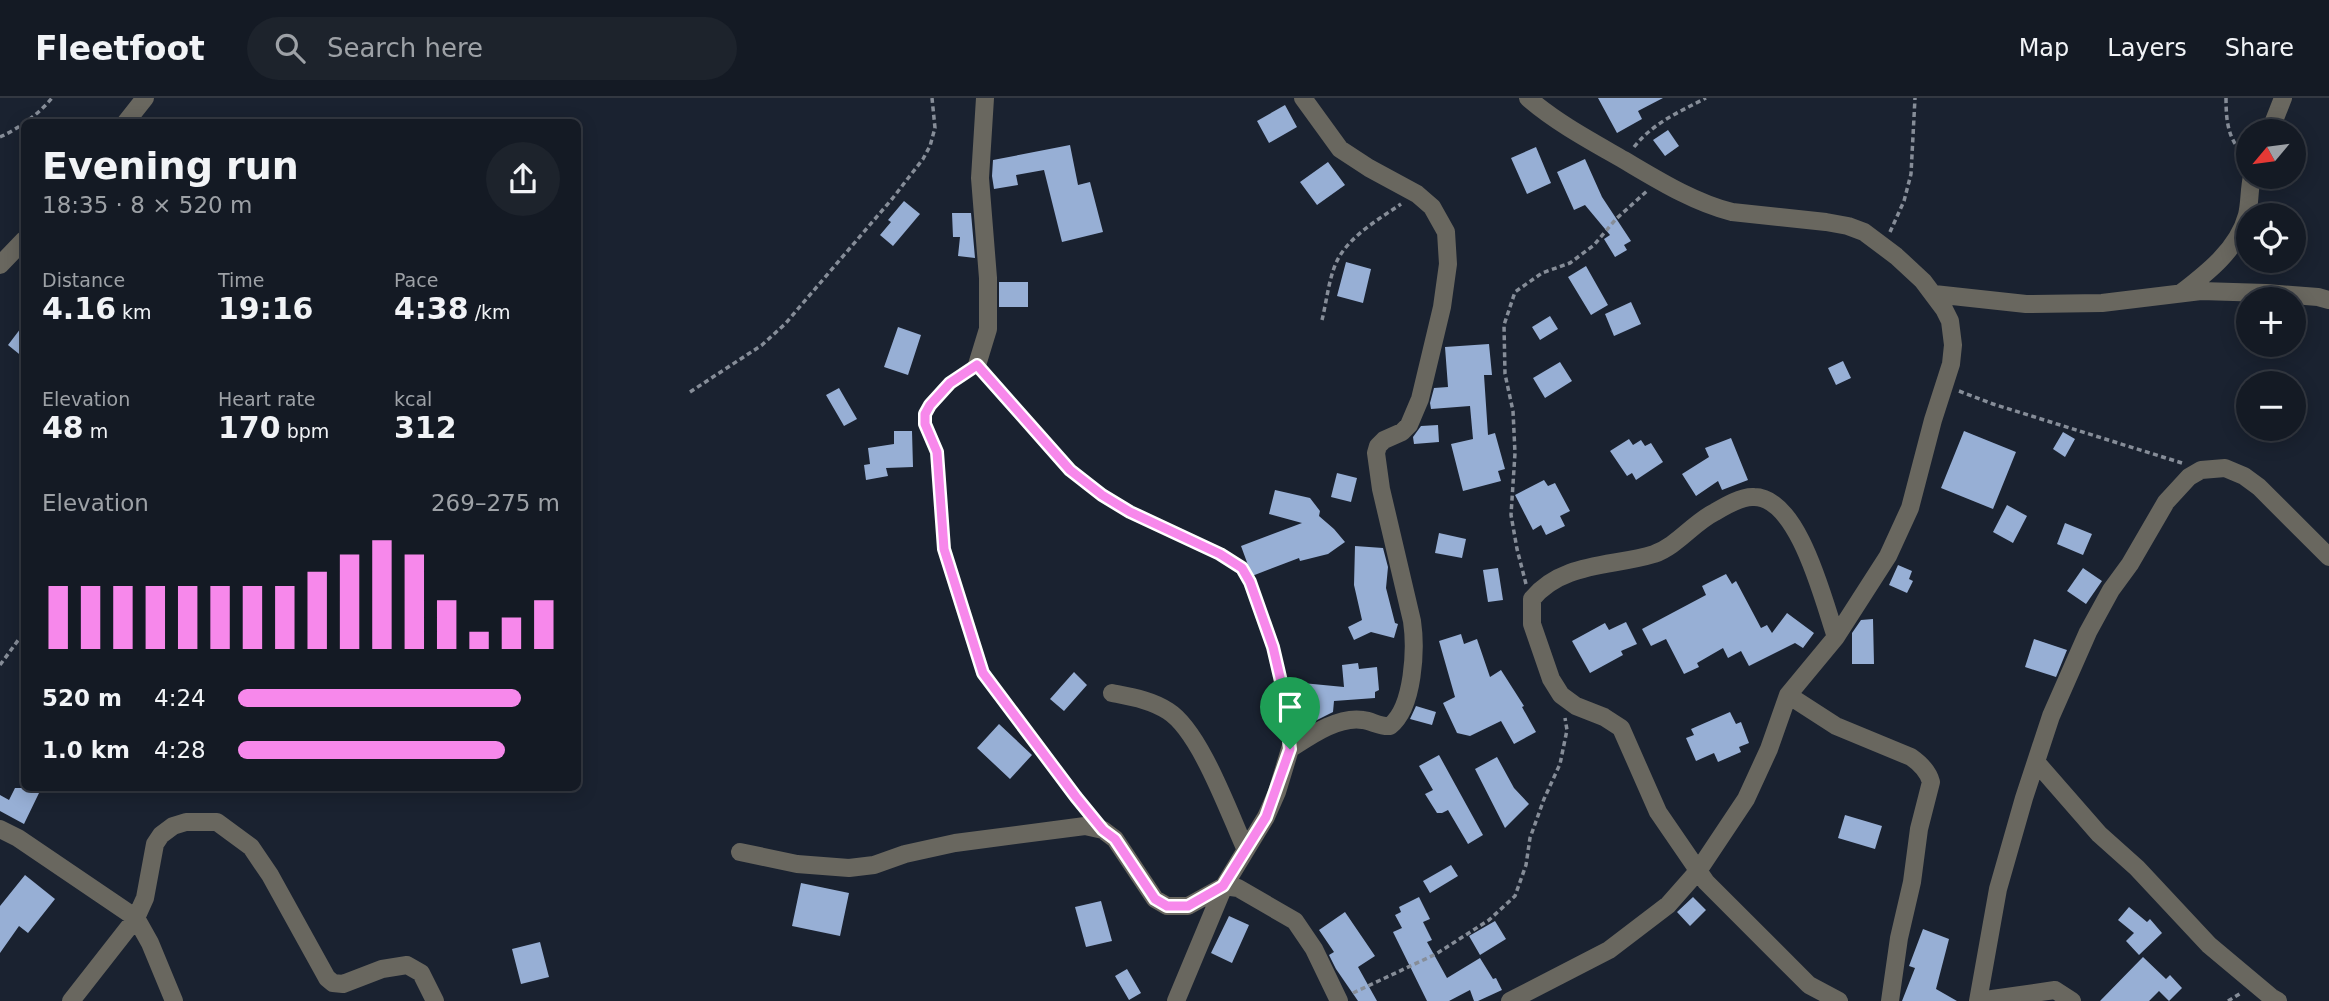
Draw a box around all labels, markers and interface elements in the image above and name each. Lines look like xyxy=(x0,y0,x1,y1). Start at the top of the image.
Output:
search box xyxy=(247,17,737,80)
text: Fleetfoot xyxy=(35,29,205,68)
icon: search xyxy=(271,29,309,67)
text: Search here xyxy=(327,33,483,63)
text: Map xyxy=(2019,34,2069,62)
text: Layers xyxy=(2107,34,2187,62)
text: Share xyxy=(2225,34,2294,62)
north arrow xyxy=(2236,119,2306,189)
map controls xyxy=(2236,119,2306,441)
button: share xyxy=(486,142,560,216)
text: Evening run xyxy=(42,144,299,188)
text: 18:35 · 8 × 520 m xyxy=(42,192,252,218)
button: locate xyxy=(2236,203,2306,273)
text: Distance xyxy=(42,269,125,291)
text: Time xyxy=(218,269,265,291)
text: Pace xyxy=(394,269,438,291)
button: + xyxy=(2236,287,2306,357)
text: 4.16 xyxy=(42,291,116,326)
text: 19:16 xyxy=(218,291,314,326)
text: 4:38 xyxy=(394,291,469,326)
text: km xyxy=(116,301,152,323)
text: /km xyxy=(469,301,511,323)
button: − xyxy=(2236,371,2306,441)
text: Elevation xyxy=(42,388,130,410)
text: Heart rate xyxy=(218,388,316,410)
text: kcal xyxy=(394,388,432,410)
text: 48 xyxy=(42,410,84,445)
text: 170 xyxy=(218,410,281,445)
text: 312 xyxy=(394,410,457,445)
text: m xyxy=(84,420,108,442)
text: bpm xyxy=(281,420,329,442)
text: Elevation xyxy=(42,490,149,516)
text: 269–275 m xyxy=(431,490,560,516)
pin xyxy=(1260,677,1320,749)
text: 520 m xyxy=(42,685,122,711)
text: 4:24 xyxy=(154,685,206,711)
icon: arrive xyxy=(1271,688,1309,726)
text: 1.0 km xyxy=(42,737,130,763)
text: 4:28 xyxy=(154,737,206,763)

